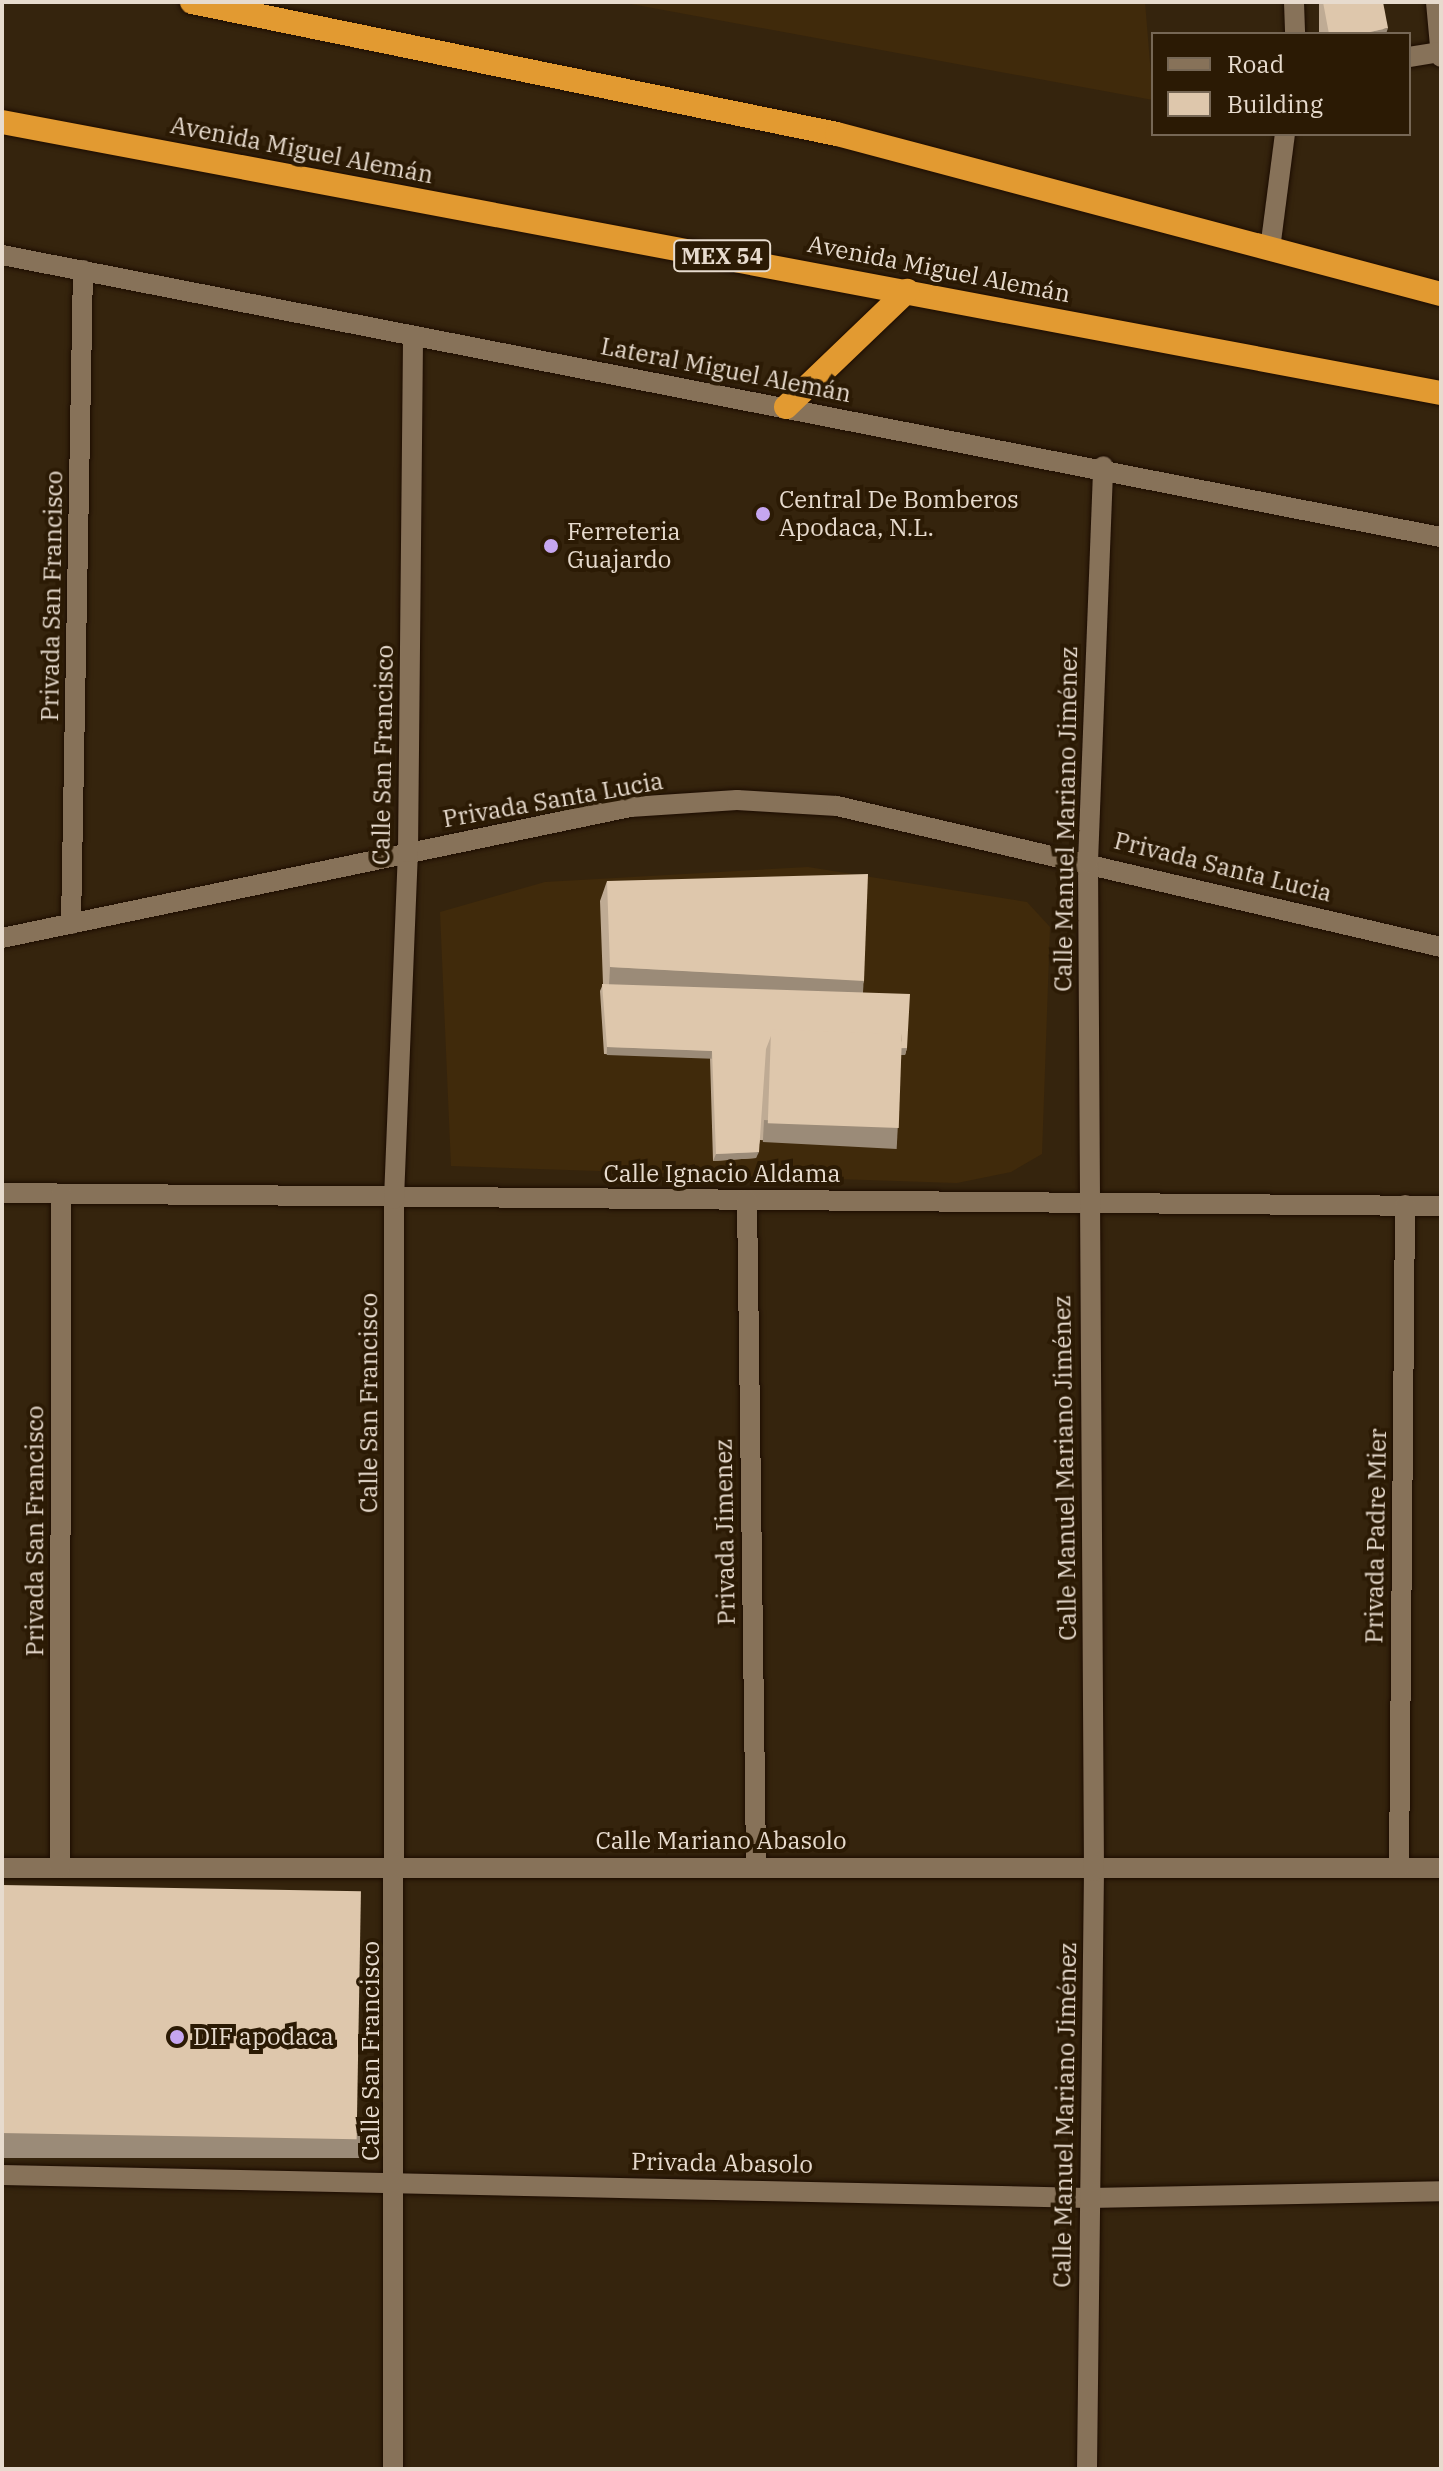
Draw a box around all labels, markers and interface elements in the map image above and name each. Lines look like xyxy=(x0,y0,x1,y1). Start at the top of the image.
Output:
legend xyxy=(1151,32,1411,136)
text: Road xyxy=(1227,48,1284,80)
text: Building xyxy=(1227,88,1323,120)
street label: Avenida Miguel Alemán xyxy=(168,110,436,190)
street label: Avenida Miguel Alemán xyxy=(805,229,1073,309)
road number: MEX 54 xyxy=(672,238,772,274)
street label: Lateral Miguel Alemán xyxy=(598,332,854,408)
street label: Privada San Francisco xyxy=(35,470,69,722)
place label: Central De Bomberos Apodaca, N.L. xyxy=(779,486,1019,542)
marker: Central De Bomberos Apodaca, N.L. xyxy=(754,505,772,523)
place label: Ferreteria Guajardo xyxy=(567,518,681,574)
marker: Ferreteria Guajardo xyxy=(542,537,560,555)
street label: Calle San Francisco xyxy=(367,645,399,865)
street label: Calle Manuel Mariano Jiménez xyxy=(1049,646,1083,992)
street label: Privada Santa Lucia xyxy=(440,766,666,834)
street label: Privada Santa Lucia xyxy=(1111,826,1335,908)
street label: Calle Ignacio Aldama xyxy=(603,1160,841,1188)
street label: Calle San Francisco xyxy=(355,1293,383,1513)
street label: Calle Manuel Mariano Jiménez xyxy=(1048,1295,1082,1641)
street label: Privada San Francisco xyxy=(21,1406,49,1656)
street label: Privada Padre Mier xyxy=(1360,1428,1392,1644)
street label: Privada Jimenez xyxy=(709,1439,741,1625)
street label: Calle Mariano Abasolo xyxy=(595,1827,847,1855)
street label: Calle San Francisco xyxy=(357,1941,385,2161)
street label: Calle Manuel Mariano Jiménez xyxy=(1048,1942,1082,2288)
place label: DIF apodaca xyxy=(193,2023,334,2051)
marker: DIF apodaca xyxy=(168,2028,186,2046)
street label: Privada Abasolo xyxy=(631,2147,813,2179)

